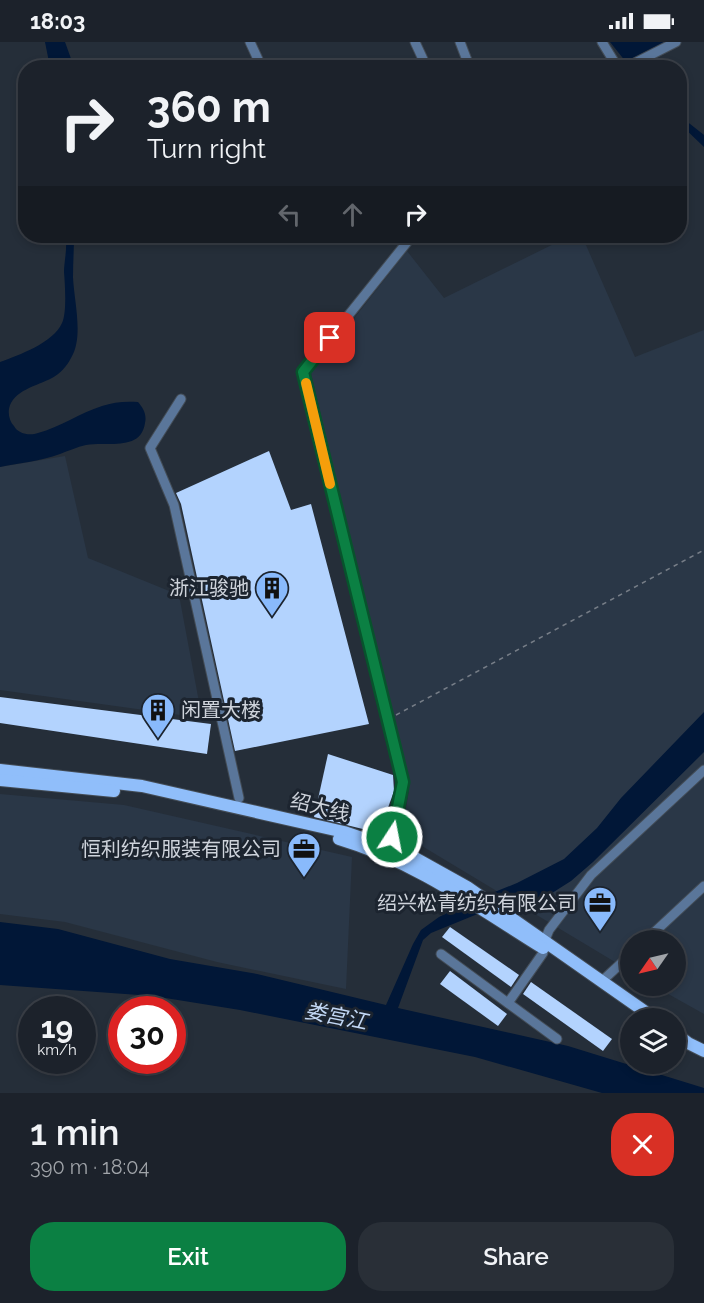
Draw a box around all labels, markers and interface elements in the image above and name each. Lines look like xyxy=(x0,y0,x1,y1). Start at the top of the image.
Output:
text: 18:03 xyxy=(30,8,85,34)
text: 360 m xyxy=(147,83,271,132)
icon: right xyxy=(48,84,126,162)
text: Turn right xyxy=(147,133,266,164)
icon: left xyxy=(273,198,306,231)
icon: ahead xyxy=(336,198,369,231)
icon: right xyxy=(399,198,432,231)
pin xyxy=(304,312,355,363)
icon: arrive xyxy=(313,321,346,354)
building icon: 浙江骏驰 xyxy=(254,570,290,617)
place label: 浙江骏驰 xyxy=(169,576,249,600)
building icon: 闲置大楼 xyxy=(140,692,176,739)
place label: 闲置大楼 xyxy=(181,698,261,722)
street label: 绍大线 xyxy=(288,788,352,826)
position arrow xyxy=(360,805,424,869)
office icon: 恒利纺织服装有限公司 xyxy=(286,831,322,878)
place label: 恒利纺织服装有限公司 xyxy=(81,837,281,861)
office icon: 绍兴松青纺织有限公司 xyxy=(582,885,618,932)
place label: 绍兴松青纺织有限公司 xyxy=(377,891,577,915)
north arrow xyxy=(620,930,686,996)
map controls xyxy=(620,930,686,1074)
speed limit sign: 30 xyxy=(108,996,186,1074)
water label: 娄宫江 xyxy=(303,998,371,1035)
button: layers xyxy=(620,1008,686,1074)
text: 19 xyxy=(41,1010,73,1045)
text: km/h xyxy=(37,1041,77,1059)
text: 1 min xyxy=(30,1111,119,1153)
button: close xyxy=(611,1113,674,1176)
text: 390 m · 18:04 xyxy=(30,1155,149,1179)
button: Exit xyxy=(30,1222,346,1291)
button: Share xyxy=(358,1222,674,1291)

